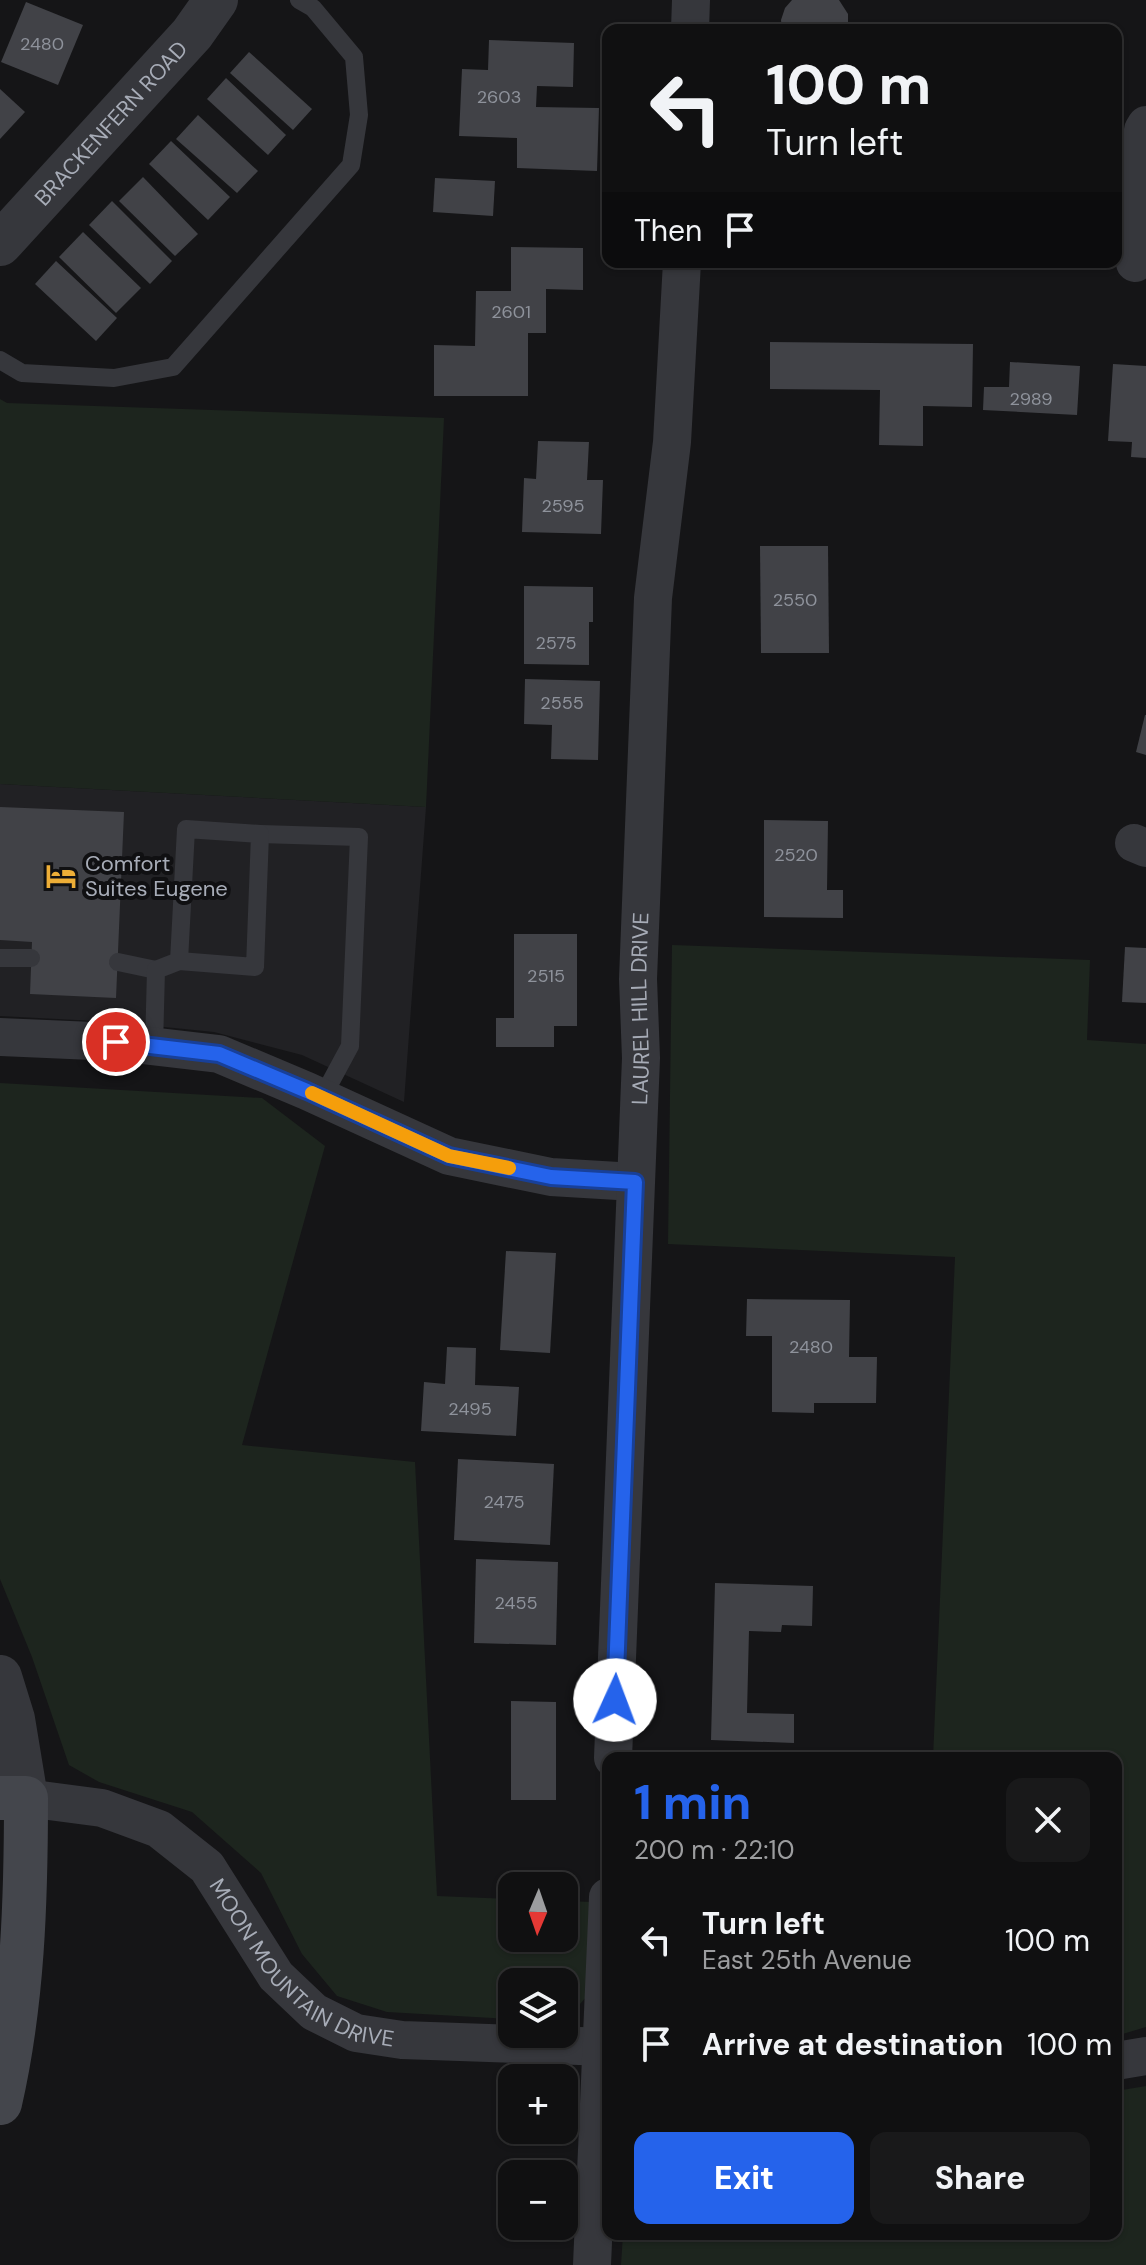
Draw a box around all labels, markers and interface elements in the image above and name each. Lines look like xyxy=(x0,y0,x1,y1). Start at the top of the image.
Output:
house number: 2480 xyxy=(20,32,64,56)
street label: BRACKENFERN ROAD xyxy=(28,35,194,212)
text: 100 m xyxy=(766,48,931,121)
icon: left xyxy=(634,56,738,160)
house number: 2603 xyxy=(477,85,521,109)
text: Turn left xyxy=(766,119,903,166)
icon: arrive xyxy=(718,208,762,252)
text: Then xyxy=(634,211,702,250)
house number: 2601 xyxy=(491,300,531,324)
house number: 2989 xyxy=(1010,387,1052,411)
house number: 2595 xyxy=(541,494,585,518)
house number: 2550 xyxy=(773,588,817,612)
house number: 2575 xyxy=(535,631,577,655)
house number: 2555 xyxy=(540,691,584,715)
house number: 2520 xyxy=(774,843,818,867)
place label: Comfort Suites Eugene xyxy=(85,849,228,903)
hotel icon: Comfort Suites Eugene xyxy=(44,859,78,893)
street label: LAUREL HILL DRIVE xyxy=(624,912,656,1105)
house number: 2515 xyxy=(527,964,565,988)
pin xyxy=(82,1008,150,1076)
icon: arrive xyxy=(94,1020,138,1064)
house number: 2480 xyxy=(789,1335,833,1359)
house number: 2495 xyxy=(448,1397,492,1421)
house number: 2475 xyxy=(483,1490,525,1514)
house number: 2455 xyxy=(495,1591,537,1615)
position arrow xyxy=(573,1658,657,1742)
text: 1 min xyxy=(634,1771,751,1834)
button: close xyxy=(1006,1778,1090,1862)
text: 200 m · 22:10 xyxy=(634,1833,794,1867)
north arrow xyxy=(498,1872,578,1952)
map controls xyxy=(498,1872,578,2240)
street label: MOON MOUNTAIN DRIVE xyxy=(203,1873,396,2054)
text: Turn left xyxy=(702,1904,825,1943)
icon: left xyxy=(634,1918,678,1962)
text: 100 m xyxy=(1005,1921,1090,1960)
text: East 25th Avenue xyxy=(702,1943,912,1977)
button: layers xyxy=(498,1968,578,2048)
icon: arrive xyxy=(634,2022,678,2066)
text: Arrive at destination xyxy=(702,2025,1003,2064)
text: 100 m xyxy=(1027,2025,1112,2064)
button: + xyxy=(498,2064,578,2144)
button: Exit xyxy=(634,2132,854,2224)
button: Share xyxy=(870,2132,1090,2224)
button: − xyxy=(498,2160,578,2240)

